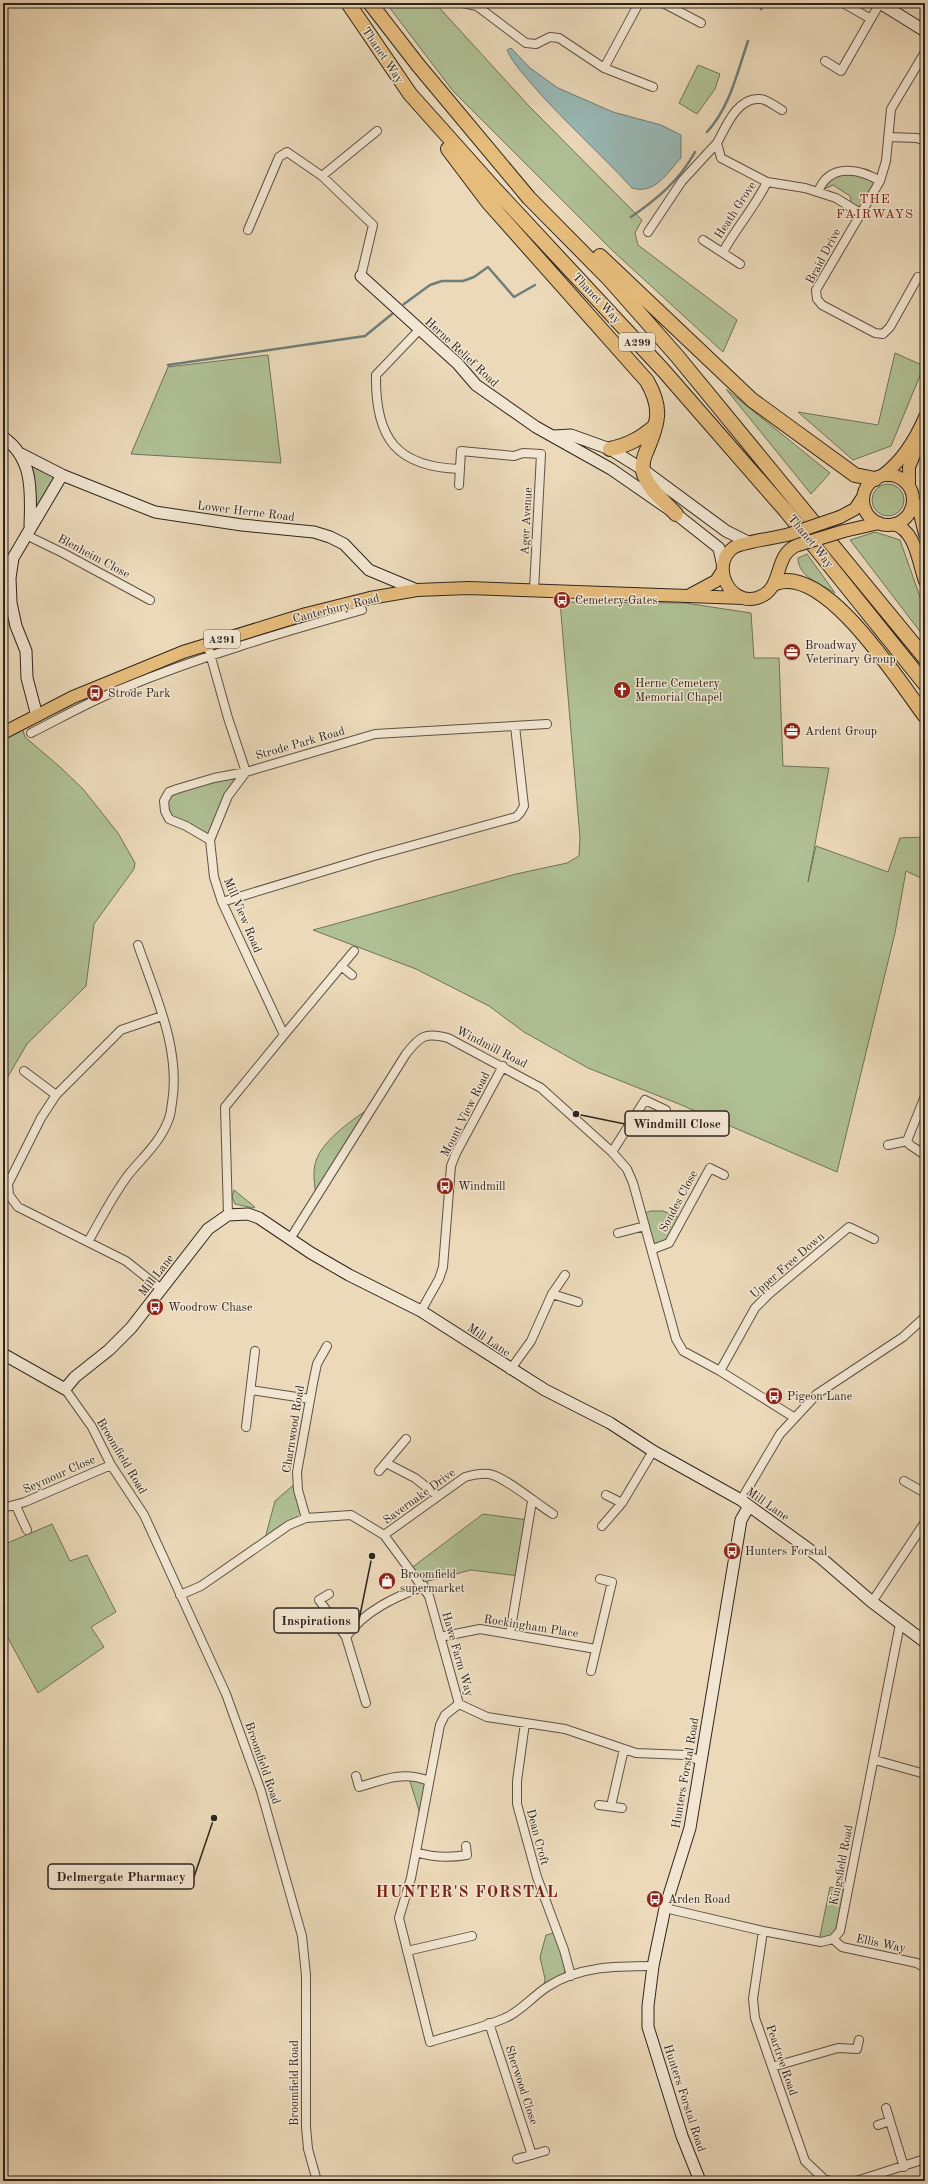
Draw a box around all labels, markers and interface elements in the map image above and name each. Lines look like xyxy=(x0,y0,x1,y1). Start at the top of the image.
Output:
street label: Thanet Way xyxy=(359,25,406,86)
street label: Heath Grove xyxy=(713,179,759,241)
district label: THE FAIRWAYS xyxy=(836,193,914,221)
street label: Braid Drive xyxy=(804,226,844,286)
street label: Thanet Way xyxy=(570,271,623,327)
street label: Herne Relief Road xyxy=(422,316,500,390)
road number: A299 xyxy=(619,333,655,351)
street label: Ager Avenue xyxy=(519,487,535,555)
street label: Lower Herne Road xyxy=(196,500,295,524)
street label: Thanet Way xyxy=(785,513,836,571)
street label: Blenheim Close xyxy=(56,533,132,581)
bus stop icon: Cemetery Gates xyxy=(552,590,572,610)
street label: Canterbury Road xyxy=(292,592,381,626)
place label: Cemetery Gates xyxy=(575,595,657,607)
road number: A291 xyxy=(204,630,240,648)
place label: Broadway Veterinary Group xyxy=(805,640,896,666)
office icon: Broadway Veterinary Group xyxy=(782,642,802,662)
place label: Herne Cemetery Memorial Chapel xyxy=(635,678,722,704)
church icon: Herne Cemetery Memorial Chapel xyxy=(612,680,632,700)
bus stop icon: Strode Park xyxy=(85,683,105,703)
place label: Strode Park xyxy=(108,688,170,700)
office icon: Ardent Group xyxy=(782,721,802,741)
street label: Strode Park Road xyxy=(254,725,346,762)
place label: Ardent Group xyxy=(805,726,877,738)
street label: Mill View Road xyxy=(221,876,263,955)
street label: Windmill Road xyxy=(454,1025,529,1071)
street label: Mount View Road xyxy=(439,1070,492,1159)
callout: Windmill Close xyxy=(625,1111,729,1136)
text: Windmill Close xyxy=(633,1118,721,1131)
street label: Sondes Close xyxy=(658,1168,700,1234)
bus stop icon: Windmill xyxy=(435,1176,455,1196)
place label: Windmill xyxy=(458,1181,506,1193)
street label: Upper Free Down xyxy=(748,1230,827,1301)
street label: Mill Lane xyxy=(137,1252,177,1299)
bus stop icon: Woodrow Chase xyxy=(145,1297,165,1317)
place label: Woodrow Chase xyxy=(168,1302,253,1314)
street label: Mill Lane xyxy=(465,1322,513,1360)
street label: Charnwood Road xyxy=(281,1384,307,1474)
bus stop icon: Pigeon Lane xyxy=(764,1386,784,1406)
place label: Pigeon Lane xyxy=(787,1391,853,1403)
street label: Broomfield Road xyxy=(94,1417,148,1497)
street label: Seymour Close xyxy=(22,1453,98,1496)
street label: Savernake Drive xyxy=(381,1467,458,1527)
street label: Mill Lane xyxy=(744,1486,791,1524)
bus stop icon: Hunters Forstal xyxy=(722,1541,742,1561)
place label: Hunters Forstal xyxy=(745,1546,827,1558)
place label: Broomfield supermarket xyxy=(400,1569,465,1595)
shop icon: Broomfield supermarket xyxy=(377,1571,397,1591)
callout: Inspirations xyxy=(274,1608,359,1633)
street label: Hawe Farm Way xyxy=(439,1610,475,1699)
street label: Rockingham Place xyxy=(483,1614,579,1640)
text: Inspirations xyxy=(281,1615,351,1628)
street label: Hunters Forstal Road xyxy=(670,1717,702,1830)
street label: Broomfield Road xyxy=(242,1721,282,1806)
street label: Dean Croft xyxy=(524,1808,550,1867)
street label: Kingsfield Road xyxy=(828,1824,856,1907)
callout: Delmergate Pharmacy xyxy=(48,1864,194,1889)
text: Delmergate Pharmacy xyxy=(56,1871,186,1884)
district label: HUNTER'S FORSTAL xyxy=(375,1885,559,1901)
bus stop icon: Arden Road xyxy=(645,1889,665,1909)
place label: Arden Road xyxy=(668,1894,730,1906)
street label: Ellis Way xyxy=(855,1933,907,1955)
street label: Peartree Road xyxy=(763,2023,799,2097)
street label: Broomfield Road xyxy=(289,2040,301,2126)
street label: Hunters Forstal Road xyxy=(661,2043,707,2154)
street label: Sherwood Close xyxy=(503,2044,540,2127)

